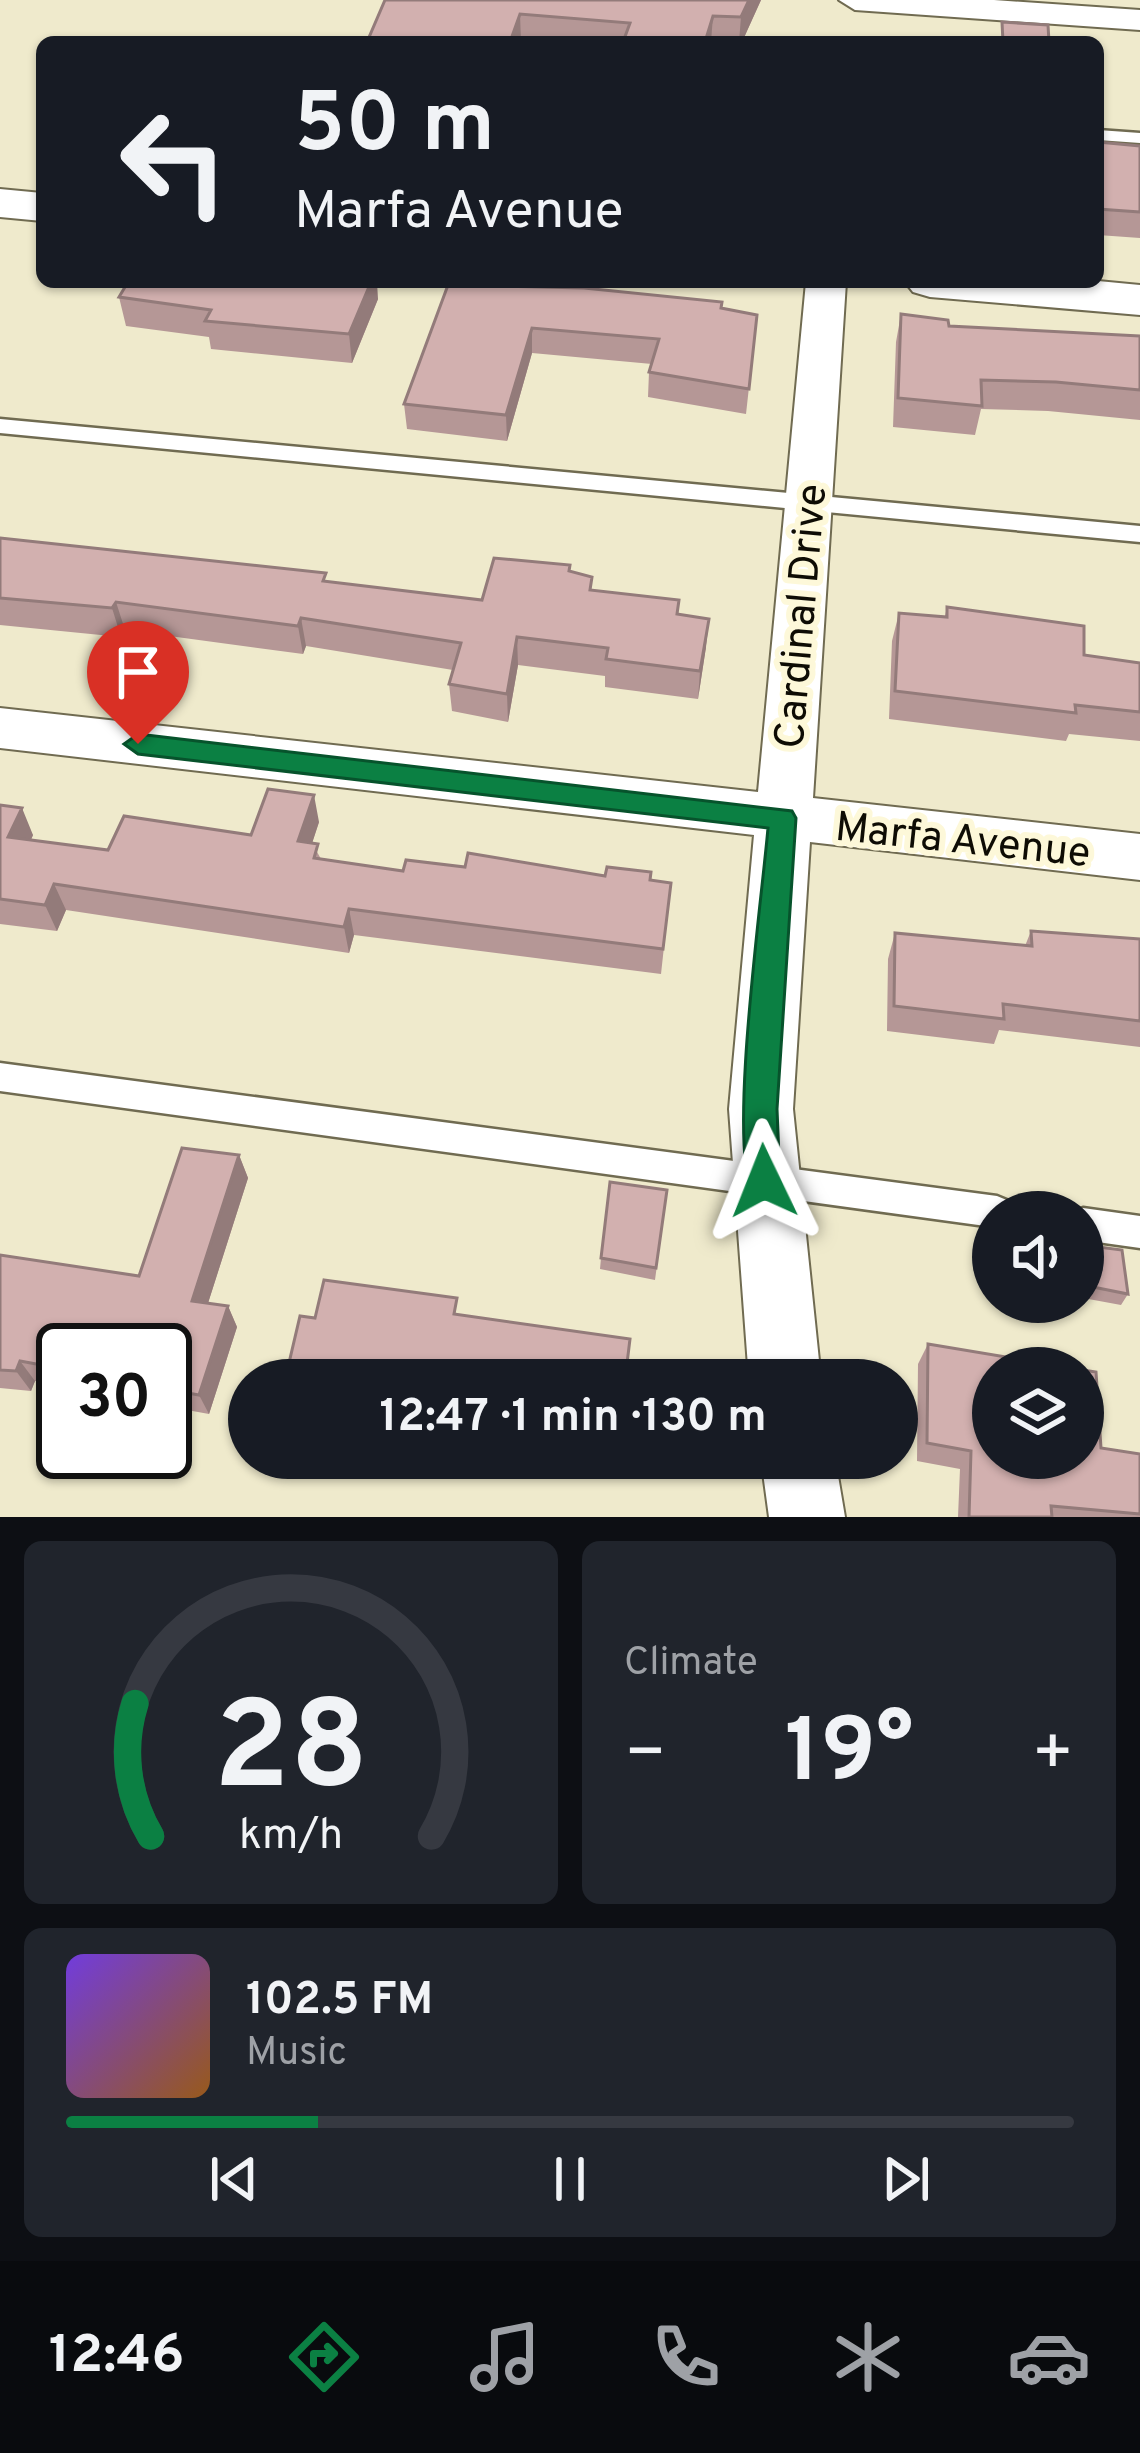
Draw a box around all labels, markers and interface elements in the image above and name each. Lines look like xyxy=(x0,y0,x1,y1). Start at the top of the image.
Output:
text: 50 m xyxy=(294,75,495,181)
icon: left xyxy=(96,84,252,240)
text: Marfa Avenue xyxy=(294,179,624,248)
street label: Cardinal Drive xyxy=(766,482,841,751)
pin xyxy=(87,621,189,744)
icon: arrive xyxy=(105,639,171,705)
street label: Marfa Avenue xyxy=(832,803,1093,882)
position arrow xyxy=(701,1118,827,1244)
map controls xyxy=(972,1191,1104,1479)
button: sound xyxy=(972,1191,1104,1323)
speed limit sign: 30 xyxy=(36,1323,192,1479)
button: layers xyxy=(972,1347,1104,1479)
text: 12:47 · 1 min · 130 m xyxy=(379,1390,767,1447)
text: Climate xyxy=(624,1640,758,1689)
text: 28 xyxy=(214,1675,368,1833)
text: 19° xyxy=(785,1700,913,1813)
text: − xyxy=(624,1715,667,1798)
text: + xyxy=(1031,1715,1074,1798)
text: km/h xyxy=(239,1809,343,1863)
text: 102.5 FM xyxy=(246,1973,433,2030)
text: Music xyxy=(246,2030,347,2079)
icon: previous xyxy=(201,2146,267,2212)
icon: pause xyxy=(537,2146,603,2212)
icon: next xyxy=(873,2146,939,2212)
icon: directions xyxy=(282,2315,366,2399)
icon: music xyxy=(463,2315,547,2399)
icon: phone xyxy=(644,2315,728,2399)
icon: climate xyxy=(826,2315,910,2399)
icon: car xyxy=(1007,2315,1091,2399)
text: 12:46 xyxy=(49,2323,184,2392)

